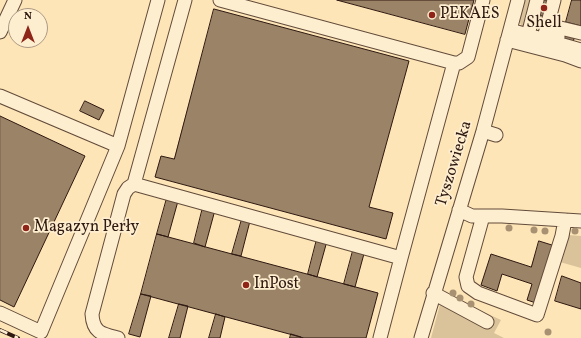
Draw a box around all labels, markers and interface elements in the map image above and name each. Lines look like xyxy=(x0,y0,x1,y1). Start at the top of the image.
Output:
marker: Shell xyxy=(539,3,549,13)
place label: PEKAES xyxy=(440,5,499,25)
north arrow xyxy=(8,8,48,48)
text: N xyxy=(24,9,32,24)
marker: PEKAES xyxy=(427,10,437,20)
place label: Shell xyxy=(526,14,562,34)
street label: Tyszowiecka xyxy=(433,119,477,209)
place label: Magazyn Perły xyxy=(34,218,139,238)
marker: Magazyn Perły xyxy=(21,223,31,233)
place label: InPost xyxy=(254,275,299,295)
marker: InPost xyxy=(241,280,251,290)

